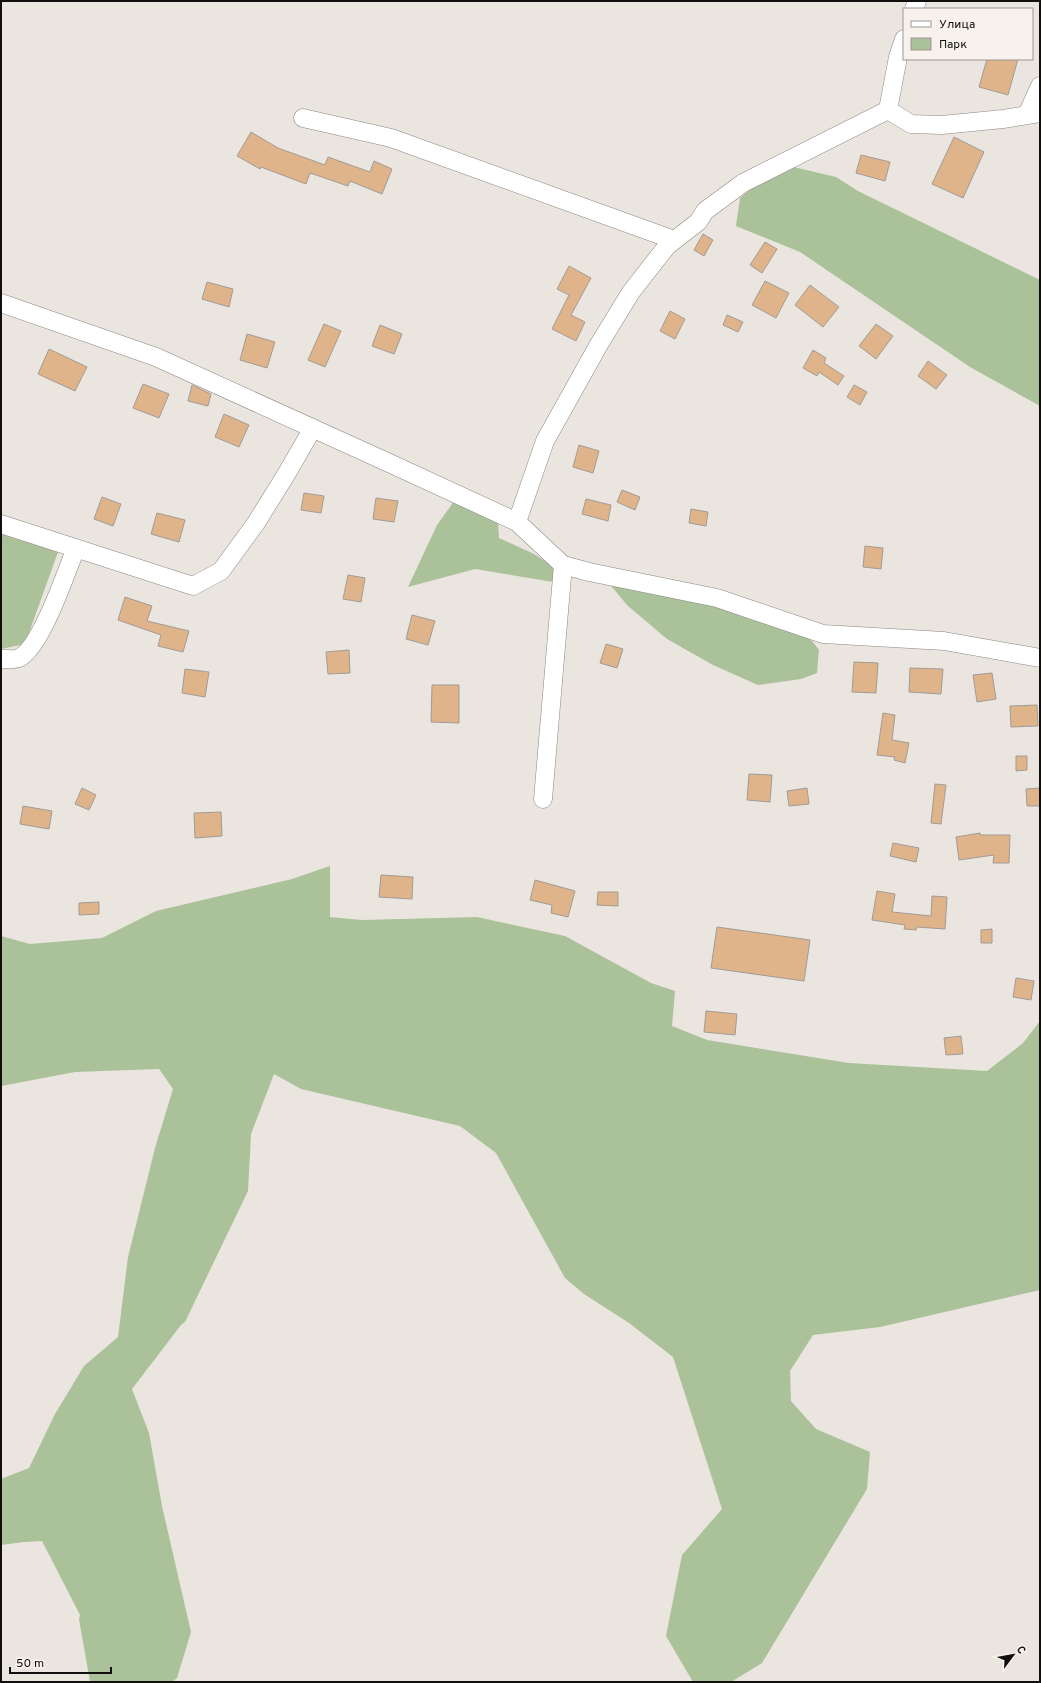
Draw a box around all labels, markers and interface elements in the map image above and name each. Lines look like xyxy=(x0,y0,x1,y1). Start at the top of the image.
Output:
legend xyxy=(903,8,1033,60)
text: Улица xyxy=(939,17,975,33)
text: Парк xyxy=(939,37,967,53)
north arrow xyxy=(993,1635,1033,1675)
text: С xyxy=(1013,1644,1028,1657)
scale bar xyxy=(10,1649,111,1675)
text: 50 m xyxy=(16,1656,44,1672)

